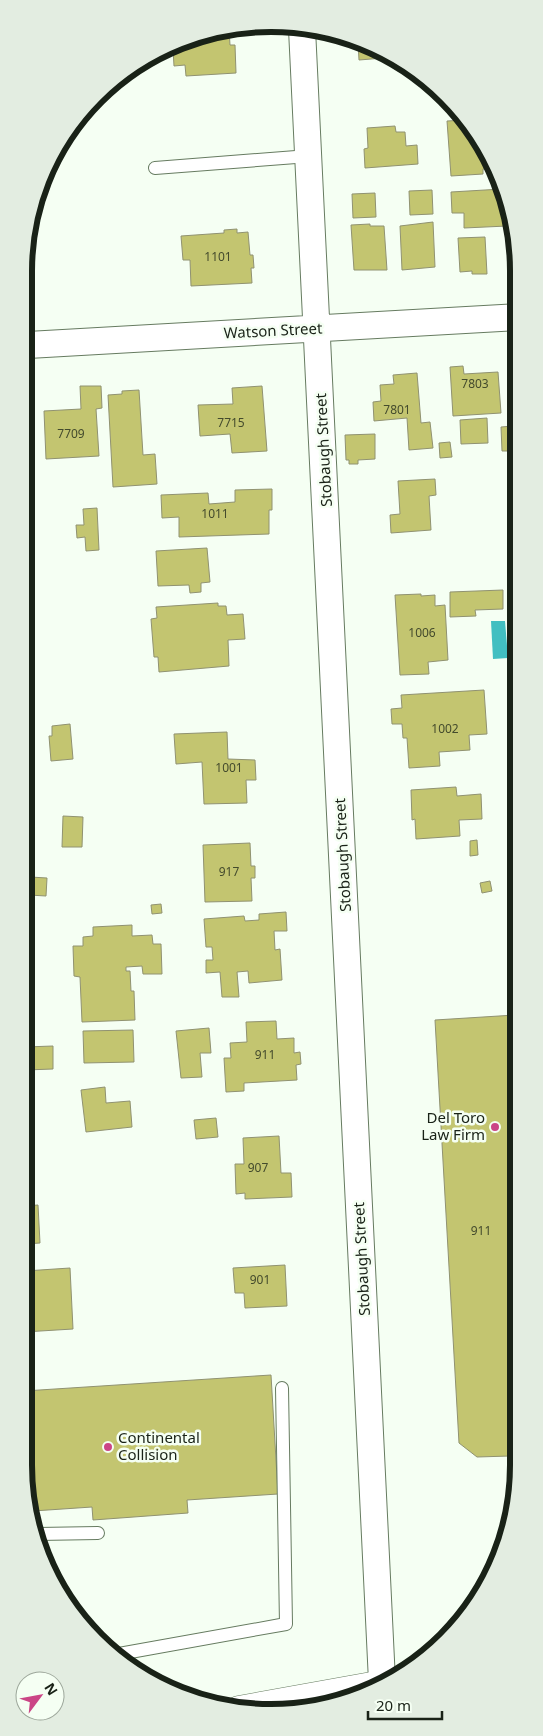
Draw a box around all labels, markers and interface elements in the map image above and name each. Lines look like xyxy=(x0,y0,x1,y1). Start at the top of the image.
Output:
house number: 1101 xyxy=(204,248,232,265)
street label: Watson Street xyxy=(223,317,323,343)
house number: 7803 xyxy=(461,375,489,392)
street label: Stobaugh Street xyxy=(310,392,336,507)
house number: 7801 xyxy=(383,401,411,418)
house number: 7715 xyxy=(217,414,245,431)
house number: 7709 xyxy=(57,425,85,442)
house number: 1011 xyxy=(201,505,229,522)
house number: 1006 xyxy=(408,624,436,641)
house number: 1002 xyxy=(431,720,459,737)
house number: 1001 xyxy=(215,759,243,776)
street label: Stobaugh Street xyxy=(329,797,355,912)
house number: 917 xyxy=(219,863,239,880)
house number: 911 xyxy=(255,1046,275,1063)
place label: Del Toro Law Firm xyxy=(421,1107,485,1144)
marker: Del Toro Law Firm xyxy=(489,1121,501,1133)
house number: 907 xyxy=(248,1159,268,1176)
street label: Stobaugh Street xyxy=(348,1201,374,1316)
house number: 911 xyxy=(471,1222,491,1239)
house number: 901 xyxy=(250,1271,270,1288)
place label: Continental Collision xyxy=(118,1427,200,1464)
marker: Continental Collision xyxy=(102,1441,114,1453)
north arrow xyxy=(15,1671,65,1721)
text: N xyxy=(40,1679,63,1699)
scale bar xyxy=(368,1688,442,1720)
text: 20 m xyxy=(376,1695,411,1715)

